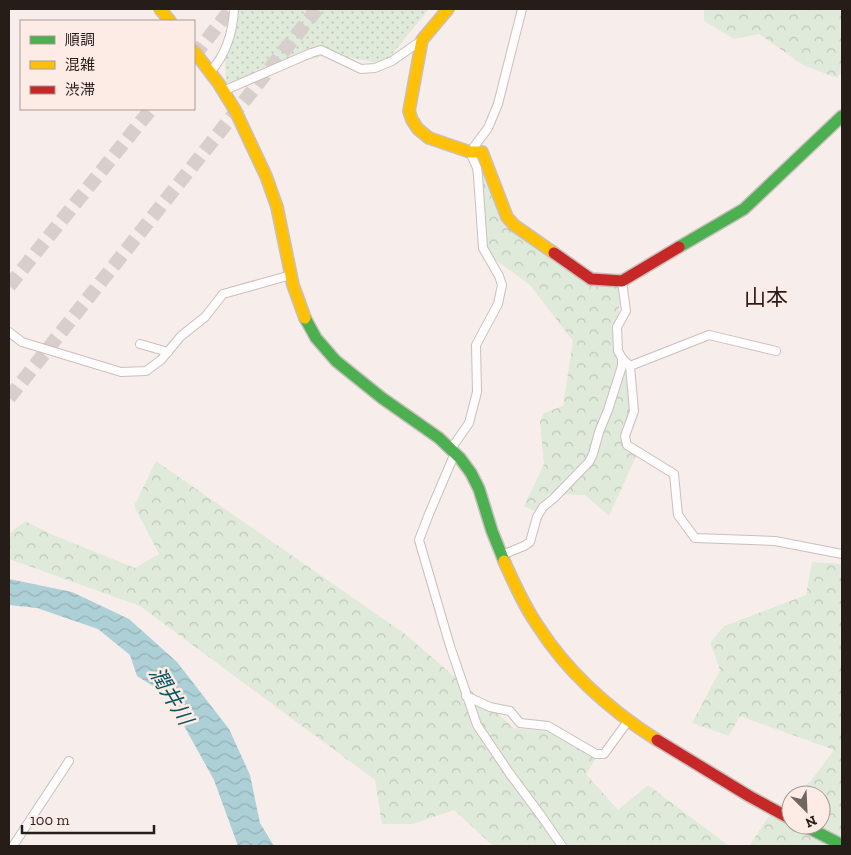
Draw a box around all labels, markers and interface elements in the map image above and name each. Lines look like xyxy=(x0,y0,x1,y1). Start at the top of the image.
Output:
legend xyxy=(20,20,195,110)
text: 順調 xyxy=(65,31,95,49)
text: 混雑 xyxy=(65,56,95,74)
text: 渋滞 xyxy=(65,81,95,99)
district label: 山本 xyxy=(744,284,788,311)
water label: 潤井川 xyxy=(144,662,199,731)
north arrow xyxy=(781,785,831,835)
scale bar xyxy=(22,802,155,834)
text: 100 m xyxy=(30,811,69,829)
text: N xyxy=(802,811,819,831)

